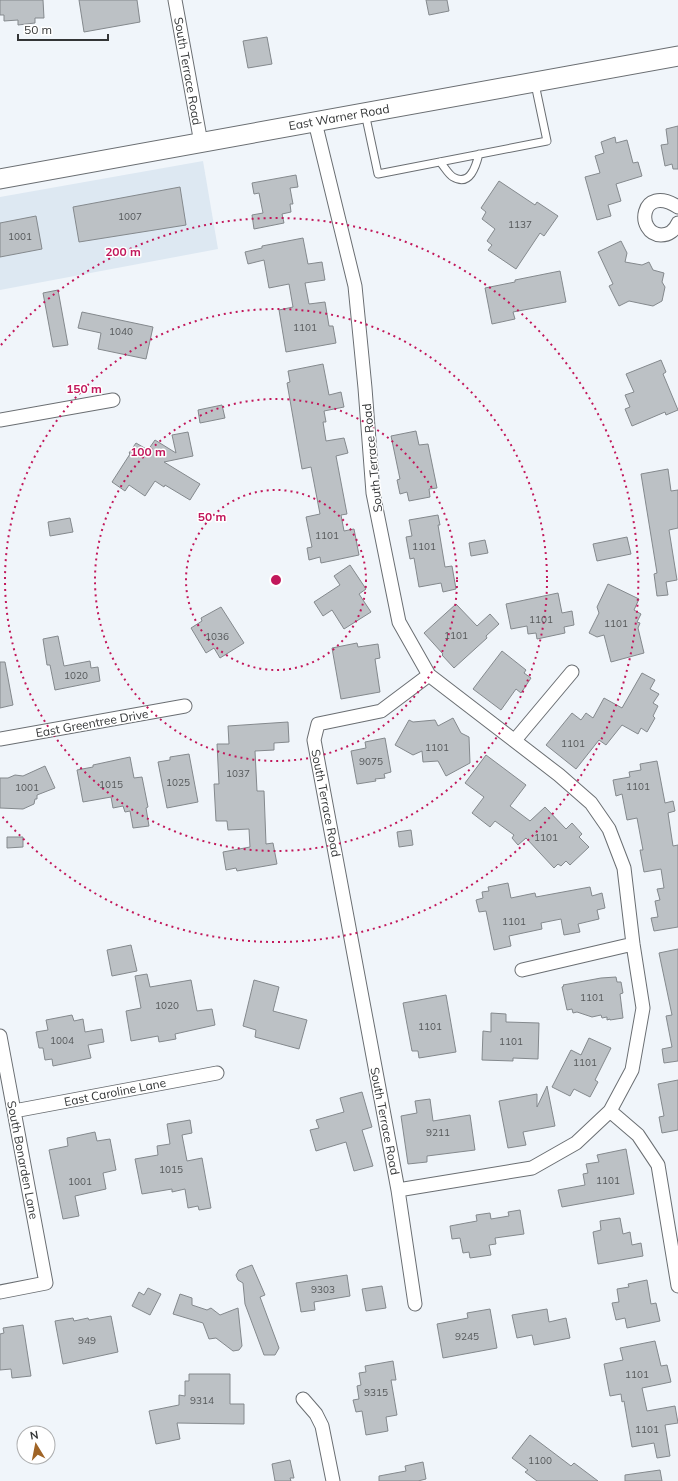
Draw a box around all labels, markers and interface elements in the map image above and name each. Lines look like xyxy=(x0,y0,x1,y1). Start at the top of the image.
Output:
scale bar xyxy=(18,16,108,42)
street label: South Terrace Road xyxy=(171,16,205,126)
text: 50 m xyxy=(24,22,52,37)
street label: East Warner Road xyxy=(287,101,391,133)
house number: 1007 xyxy=(118,210,142,223)
house number: 1137 xyxy=(508,218,532,231)
house number: 1001 xyxy=(8,230,32,243)
text: 200 m xyxy=(105,244,141,259)
house number: 1101 xyxy=(293,321,317,334)
house number: 1040 xyxy=(109,325,133,338)
text: 150 m xyxy=(66,381,102,396)
street label: South Terrace Road xyxy=(359,403,385,513)
text: 100 m xyxy=(130,444,166,459)
text: 50 m xyxy=(198,509,226,524)
house number: 1101 xyxy=(315,529,339,542)
house number: 1101 xyxy=(412,540,436,553)
centre of rings xyxy=(269,573,283,587)
house number: 1101 xyxy=(529,613,553,626)
house number: 1101 xyxy=(604,617,628,630)
house number: 1101 xyxy=(444,629,468,642)
house number: 1036 xyxy=(205,630,229,643)
house number: 1020 xyxy=(64,669,88,682)
street label: East Greentree Drive xyxy=(34,706,150,740)
house number: 1101 xyxy=(561,737,585,750)
house number: 1101 xyxy=(425,741,449,754)
street label: South Terrace Road xyxy=(308,748,344,858)
house number: 9075 xyxy=(359,755,383,768)
house number: 1037 xyxy=(226,767,250,780)
house number: 1025 xyxy=(166,776,190,789)
house number: 1015 xyxy=(99,778,123,791)
house number: 1101 xyxy=(626,780,650,793)
house number: 1001 xyxy=(15,781,39,794)
house number: 1101 xyxy=(534,831,558,844)
house number: 1101 xyxy=(502,915,526,928)
house number: 1101 xyxy=(580,991,604,1004)
house number: 1020 xyxy=(155,999,179,1012)
house number: 1101 xyxy=(418,1020,442,1033)
house number: 1004 xyxy=(50,1034,74,1047)
house number: 1101 xyxy=(499,1035,523,1048)
house number: 1101 xyxy=(573,1056,597,1069)
street label: South Terrace Road xyxy=(367,1066,403,1176)
street label: East Caroline Lane xyxy=(63,1075,167,1109)
street label: South Bonarden Lane xyxy=(4,1100,42,1220)
house number: 9211 xyxy=(426,1126,450,1139)
house number: 1015 xyxy=(159,1163,183,1176)
house number: 1101 xyxy=(596,1174,620,1187)
house number: 1001 xyxy=(68,1175,92,1188)
house number: 9303 xyxy=(311,1283,335,1296)
house number: 9245 xyxy=(455,1330,479,1343)
house number: 949 xyxy=(78,1334,96,1347)
house number: 1101 xyxy=(625,1368,649,1381)
house number: 9315 xyxy=(364,1386,388,1399)
house number: 9314 xyxy=(190,1394,214,1407)
house number: 1101 xyxy=(635,1423,659,1436)
north arrow xyxy=(16,1425,56,1465)
text: N xyxy=(29,1428,40,1443)
house number: 1100 xyxy=(528,1454,552,1467)

